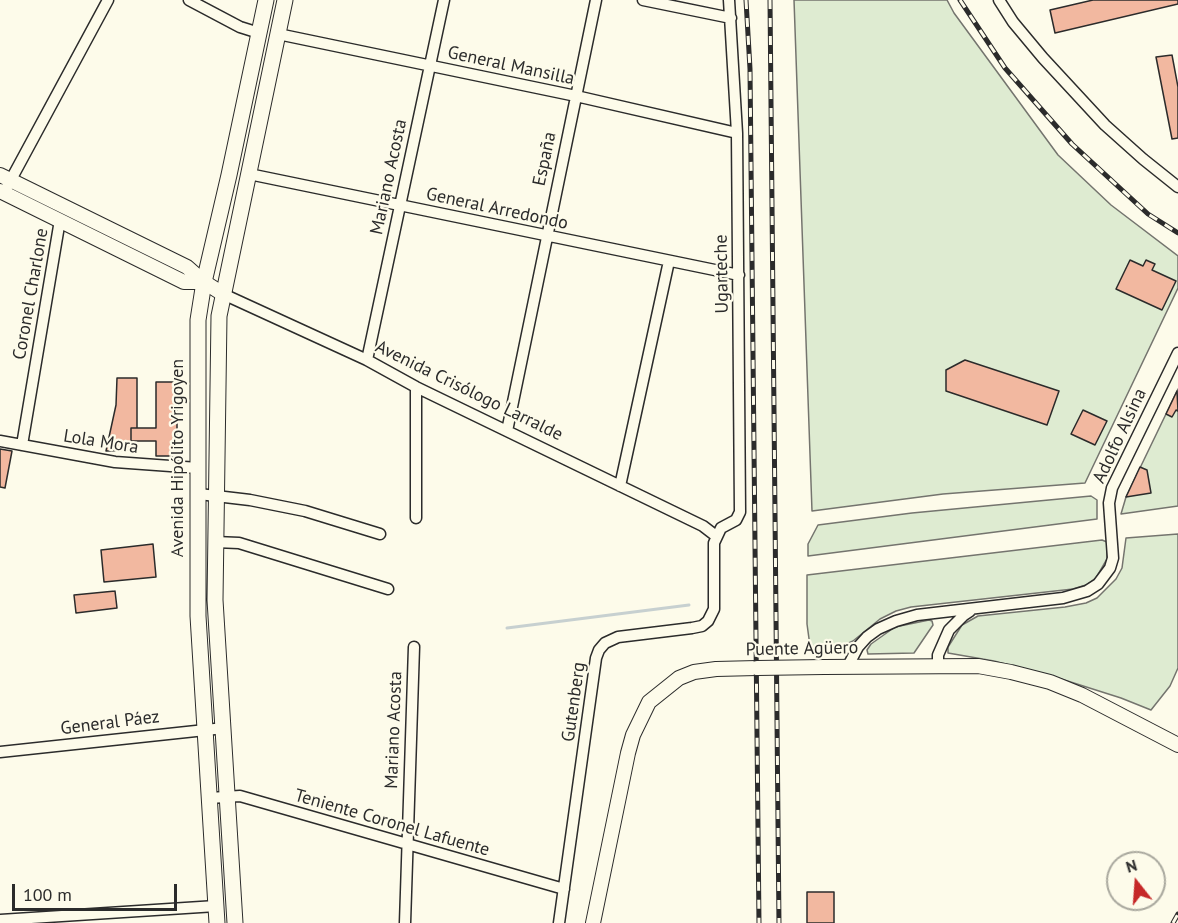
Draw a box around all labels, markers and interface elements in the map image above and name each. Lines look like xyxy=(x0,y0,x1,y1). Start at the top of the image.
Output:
street label: General Mansilla xyxy=(446,42,576,90)
street label: Mariano Acosta xyxy=(366,117,412,237)
street label: España xyxy=(529,130,561,188)
street label: General Arredondo xyxy=(424,183,570,235)
street label: Coronel Charlone xyxy=(9,227,53,361)
street label: Ugarteche xyxy=(711,234,733,314)
street label: Avenida Crisólogo Larralde xyxy=(372,336,566,446)
street label: Avenida Hipólito Yrigoyen xyxy=(167,359,189,557)
street label: Adolfo Alsina xyxy=(1089,385,1151,487)
street label: Lola Mora xyxy=(62,425,140,459)
street label: Puente Agüero xyxy=(746,637,858,661)
street label: Gutenberg xyxy=(558,661,590,743)
street label: Mariano Acosta xyxy=(381,671,407,789)
street label: General Páez xyxy=(59,706,161,740)
street label: Teniente Coronel Lafuente xyxy=(292,785,492,861)
north arrow xyxy=(1106,851,1166,911)
text: N xyxy=(1123,855,1139,877)
scale bar xyxy=(15,872,180,910)
text: 100 m xyxy=(23,883,72,906)

